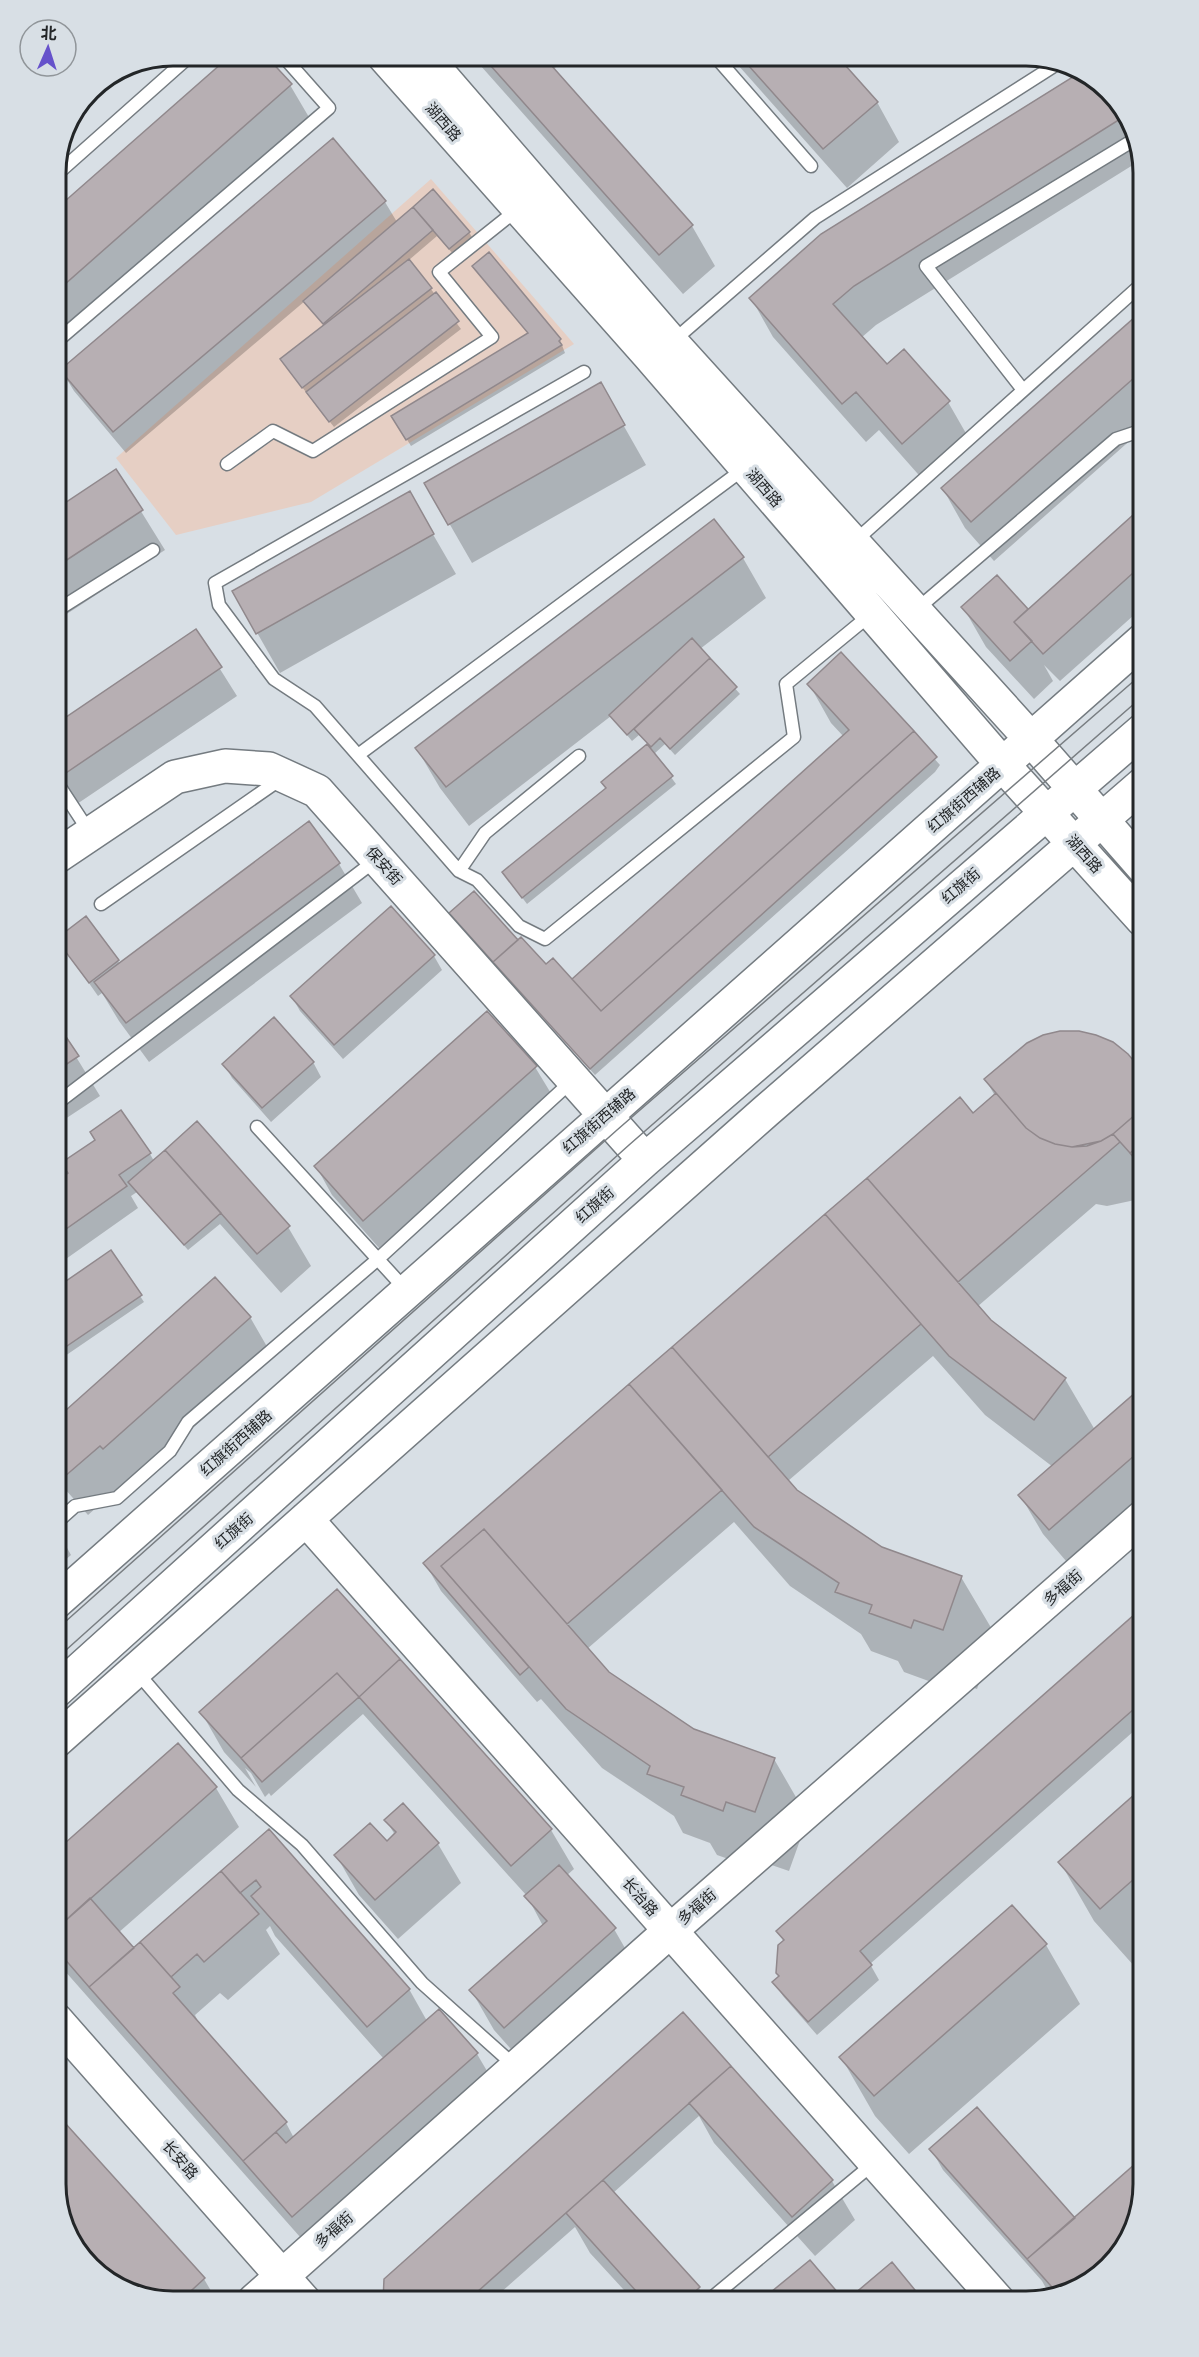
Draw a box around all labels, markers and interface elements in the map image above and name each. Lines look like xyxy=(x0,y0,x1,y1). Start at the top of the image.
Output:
north arrow xyxy=(18,18,78,78)
text: 北 xyxy=(40,23,57,43)
street label: 湖西路 xyxy=(422,98,465,144)
street label: 湖西路 xyxy=(743,464,786,510)
street label: 红旗街西辅路 xyxy=(923,763,1003,836)
street label: 湖西路 xyxy=(1063,831,1106,876)
street label: 保安街 xyxy=(363,843,406,888)
street label: 红旗街 xyxy=(937,864,983,907)
street label: 红旗街西辅路 xyxy=(558,1084,638,1157)
street label: 红旗街 xyxy=(572,1183,617,1226)
street label: 红旗街西辅路 xyxy=(196,1405,275,1479)
street label: 红旗街 xyxy=(211,1509,256,1552)
street label: 多福街 xyxy=(1039,1566,1085,1609)
street label: 长治路 xyxy=(619,1873,662,1919)
street label: 多福街 xyxy=(673,1885,719,1928)
street label: 长安路 xyxy=(159,2136,202,2182)
street label: 多福街 xyxy=(311,2208,356,2251)

